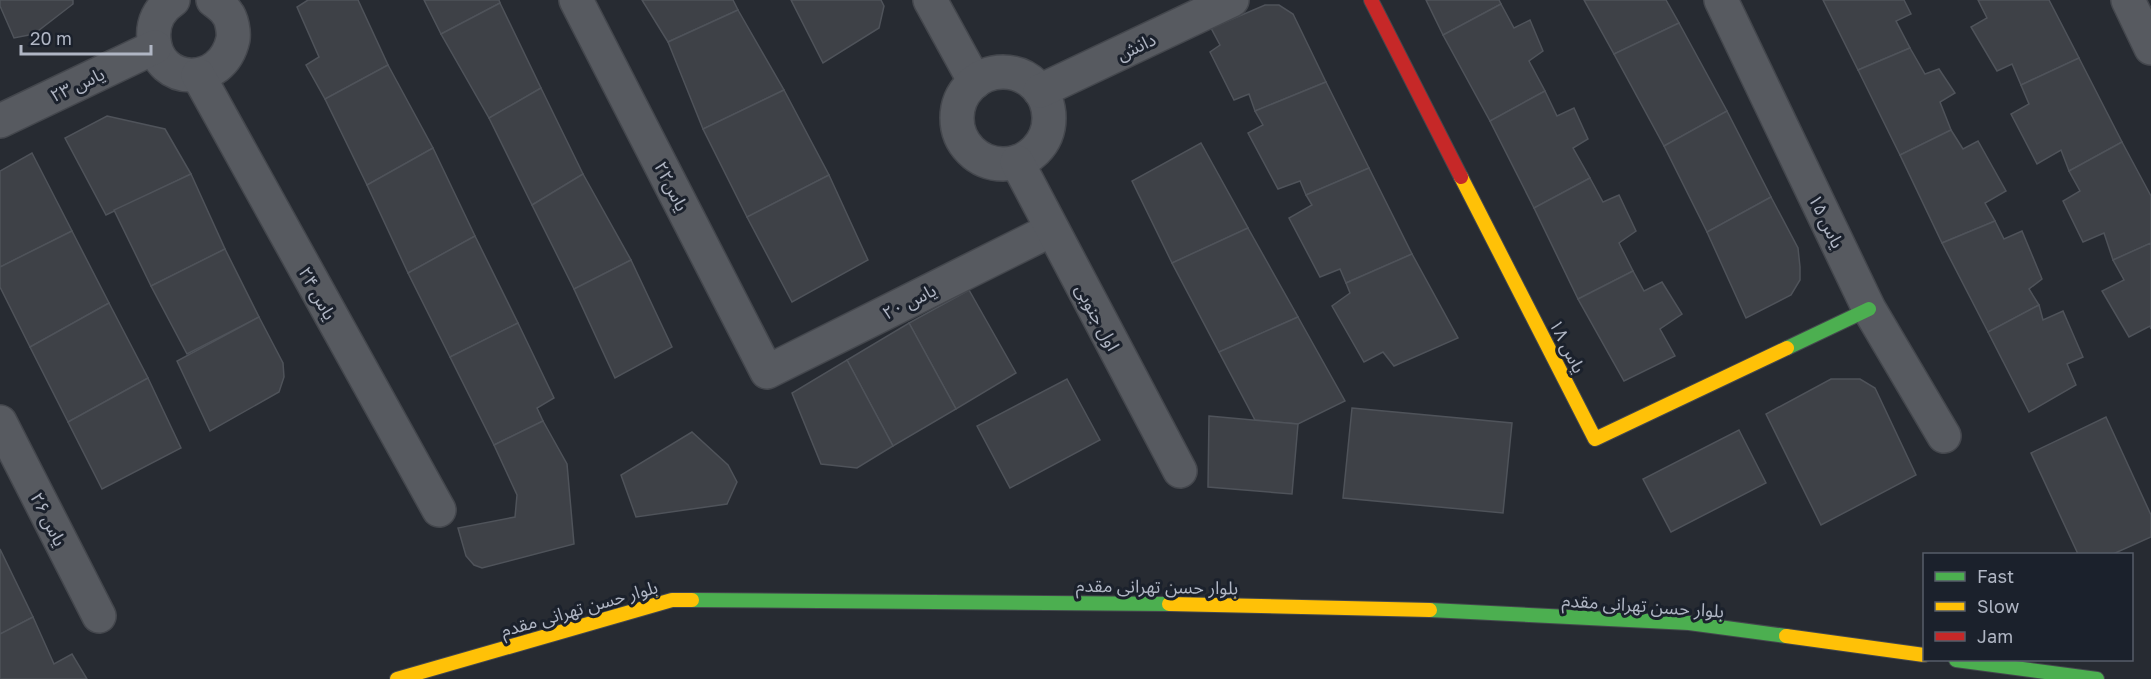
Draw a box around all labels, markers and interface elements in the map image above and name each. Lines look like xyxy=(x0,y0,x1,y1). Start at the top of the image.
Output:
scale bar xyxy=(21,18,152,56)
text: 20 m xyxy=(30,27,72,49)
street label: دانش xyxy=(1113,27,1159,65)
street label: یاس ۲۳ xyxy=(46,62,108,107)
street label: یاس۲۲ xyxy=(649,157,694,215)
street label: یاس ۱۵ xyxy=(1804,190,1849,252)
street label: یاس ۲۴ xyxy=(294,263,342,324)
street label: یاس ۲۰ xyxy=(878,278,940,325)
street label: اول جنوبی xyxy=(1070,280,1125,355)
street label: یاس ۱۸ xyxy=(1544,315,1591,377)
street label: یاس ۲۶ xyxy=(25,488,72,550)
legend xyxy=(1923,553,2133,661)
text: Fast xyxy=(1977,565,2014,587)
street label: بلوار حسن تهرانی مقدم xyxy=(1076,574,1238,602)
street label: بلوار حسن تهرانی مقدم xyxy=(498,575,661,645)
street label: بلوار حسن تهرانی مقدم xyxy=(1561,588,1725,626)
text: Slow xyxy=(1977,595,2020,617)
text: Jam xyxy=(1977,625,2013,647)

